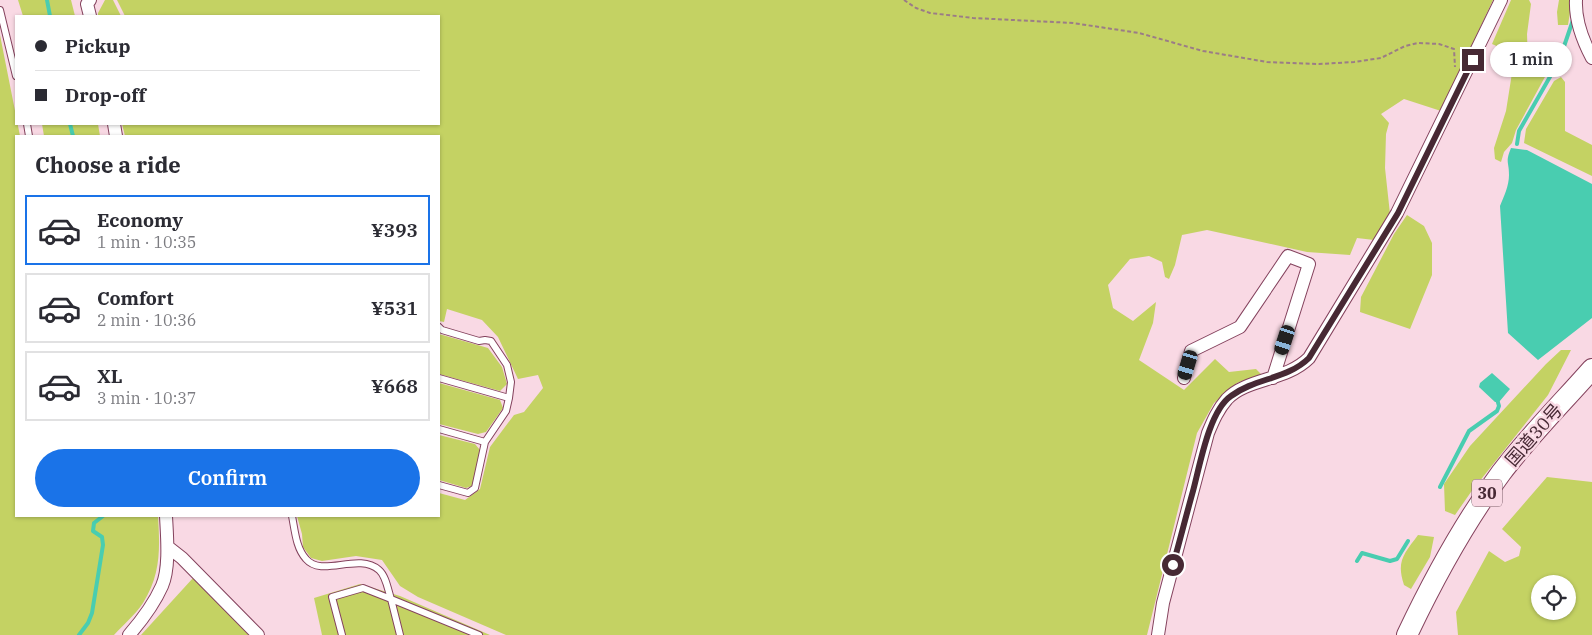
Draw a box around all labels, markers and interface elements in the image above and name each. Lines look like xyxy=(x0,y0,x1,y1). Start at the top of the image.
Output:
text: Pickup xyxy=(65,34,130,58)
callout: 1 min xyxy=(1490,42,1573,78)
route end xyxy=(1462,49,1484,71)
text: 1 min xyxy=(1509,49,1553,69)
text: Drop-off xyxy=(65,83,146,107)
text: Choose a ride xyxy=(35,150,181,179)
icon: car xyxy=(37,208,82,253)
text: Economy xyxy=(97,208,183,232)
text: ¥393 xyxy=(371,218,418,242)
text: 1 min · 10:35 xyxy=(97,232,196,252)
icon: car xyxy=(37,286,82,331)
text: Comfort xyxy=(97,286,174,310)
text: ¥531 xyxy=(371,296,418,320)
text: 2 min · 10:36 xyxy=(97,310,196,330)
car xyxy=(1273,323,1296,357)
car xyxy=(1176,348,1199,382)
icon: car xyxy=(37,364,82,409)
text: XL xyxy=(97,364,123,388)
text: ¥668 xyxy=(371,374,418,398)
text: 3 min · 10:37 xyxy=(97,388,196,408)
street label: 国道30号 xyxy=(1500,399,1567,471)
button: Confirm xyxy=(35,449,420,507)
road number: 30 xyxy=(1472,479,1502,506)
route start xyxy=(1162,554,1184,576)
map controls xyxy=(1531,575,1576,620)
button: locate xyxy=(1531,575,1576,620)

